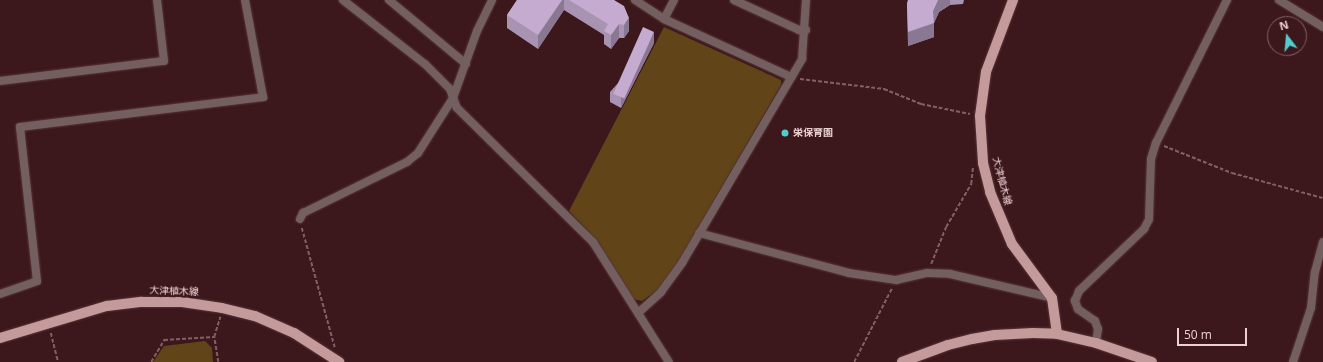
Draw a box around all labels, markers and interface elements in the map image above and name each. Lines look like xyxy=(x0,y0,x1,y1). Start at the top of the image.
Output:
north arrow xyxy=(1267,16,1307,56)
text: N xyxy=(1277,17,1290,33)
place label: 栄保育園 xyxy=(793,127,833,139)
marker: 栄保育園 xyxy=(780,128,790,138)
street label: 大津植木線 xyxy=(990,155,1014,207)
street label: 大津植木線 xyxy=(149,284,199,298)
scale bar xyxy=(1179,320,1249,346)
text: 50 m xyxy=(1184,326,1212,343)

